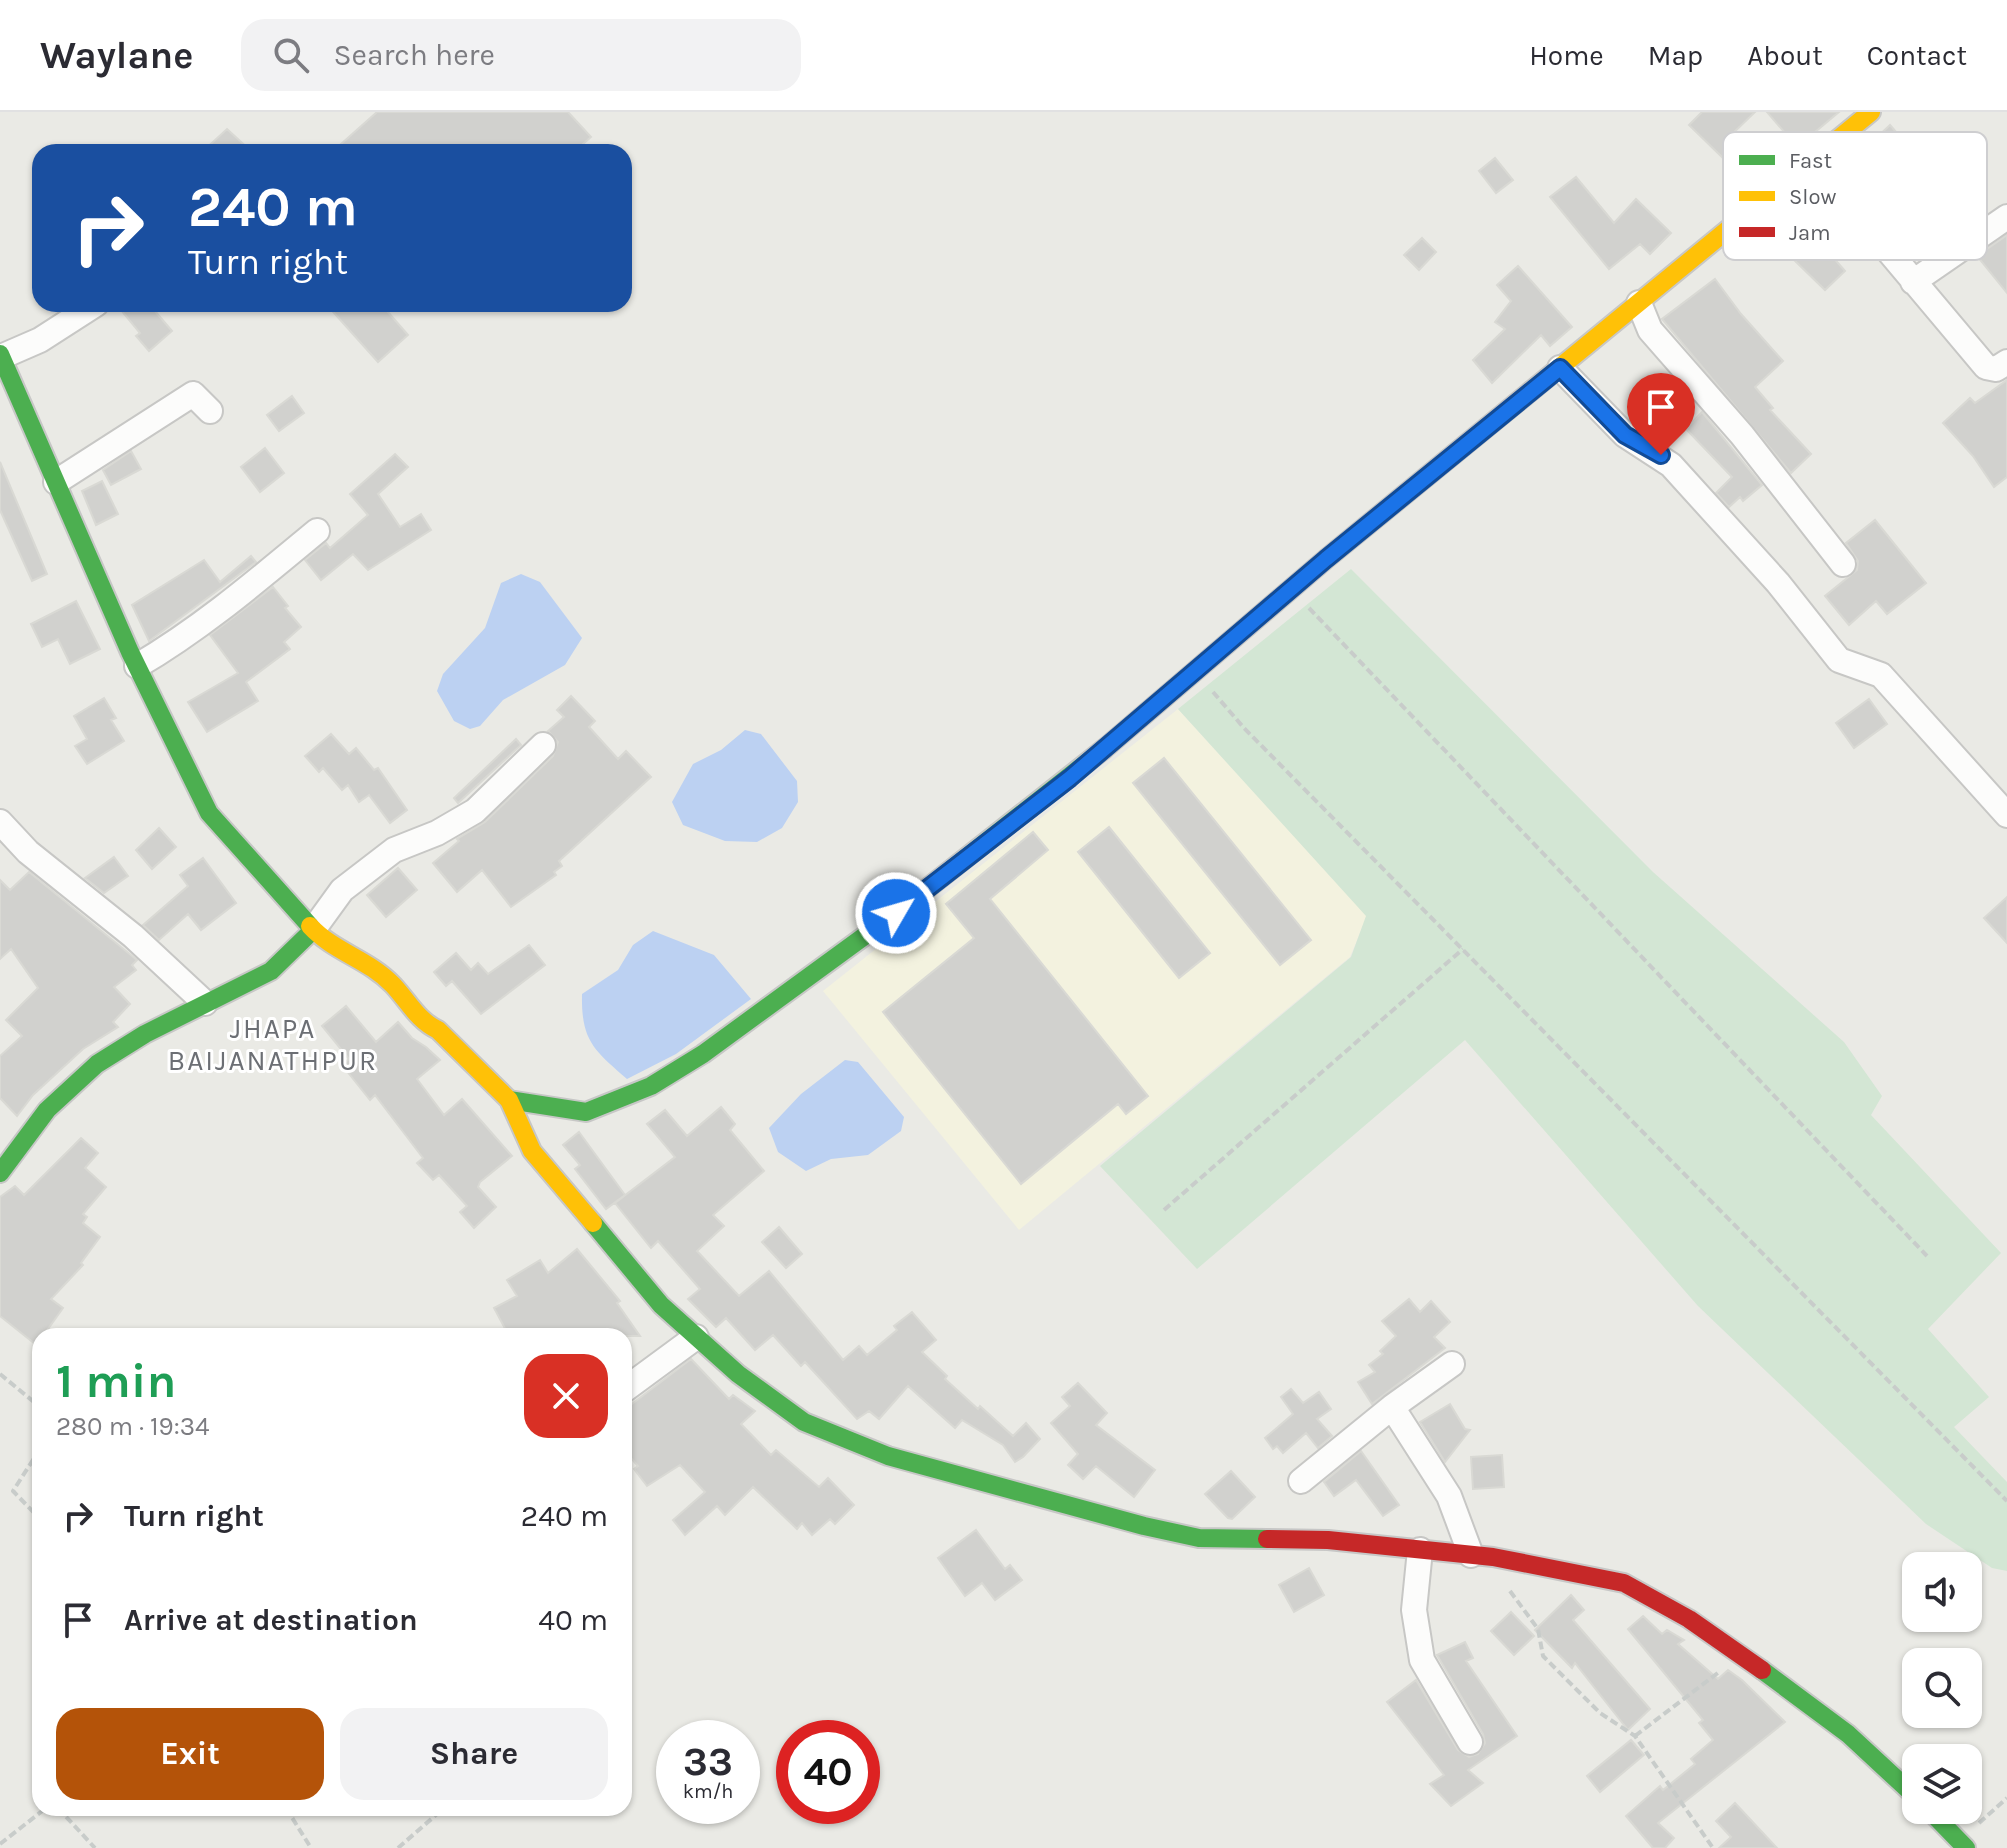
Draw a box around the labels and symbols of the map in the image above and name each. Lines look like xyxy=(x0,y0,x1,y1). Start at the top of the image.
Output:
legend xyxy=(1723,132,1987,260)
text: Fast xyxy=(1789,148,1832,174)
text: Slow xyxy=(1789,184,1836,210)
text: Jam xyxy=(1789,220,1831,246)
pin xyxy=(1627,373,1695,455)
position arrow xyxy=(854,871,938,955)
district label: JHAPA BAIJANATHPUR xyxy=(168,1012,378,1077)
speed limit sign: 40 xyxy=(776,1720,880,1824)

